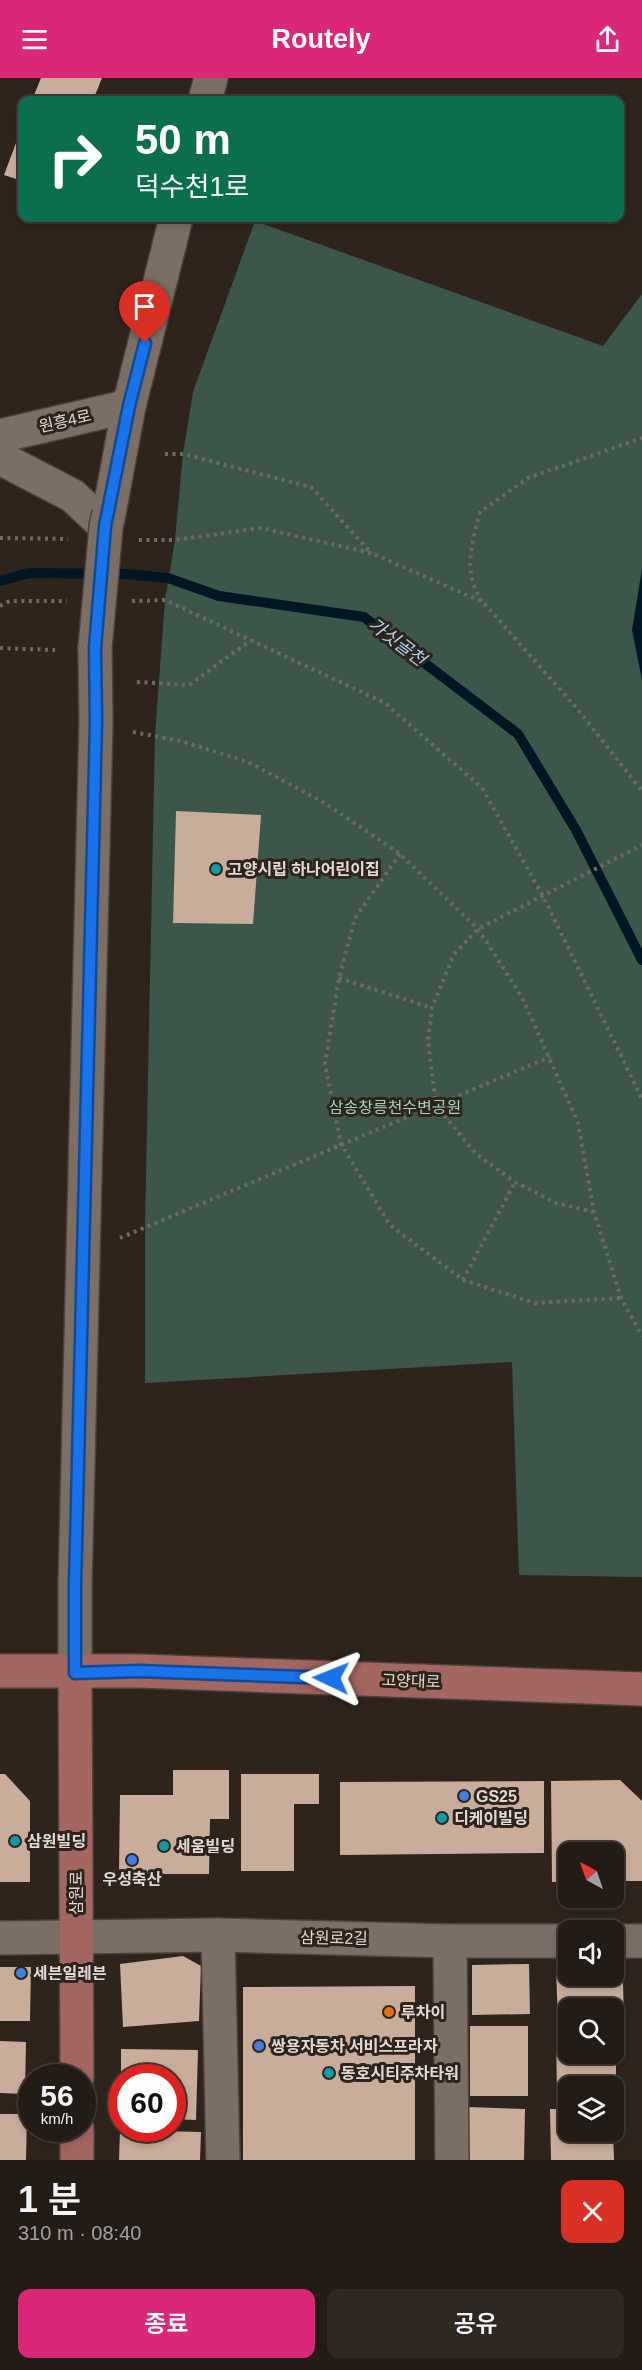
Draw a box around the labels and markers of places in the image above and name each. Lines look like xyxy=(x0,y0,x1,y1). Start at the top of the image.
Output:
pin xyxy=(119,281,170,343)
place label: 고양시립 하나어린이집 xyxy=(228,861,380,878)
marker: 고양시립 하나어린이집 xyxy=(209,862,223,876)
place label: GS25 xyxy=(476,1788,517,1805)
marker: GS25 xyxy=(457,1789,471,1803)
place label: 디케이빌딩 xyxy=(454,1810,528,1827)
marker: 디케이빌딩 xyxy=(435,1811,449,1825)
place label: 삼원빌딩 xyxy=(27,1833,86,1850)
marker: 삼원빌딩 xyxy=(8,1834,22,1848)
place label: 세움빌딩 xyxy=(176,1838,235,1855)
marker: 세움빌딩 xyxy=(157,1839,171,1853)
marker: 우성축산 xyxy=(125,1853,139,1867)
place label: 우성축산 xyxy=(103,1871,162,1888)
place label: 세븐일레븐 xyxy=(33,1965,107,1982)
marker: 세븐일레븐 xyxy=(14,1966,28,1980)
place label: 루차이 xyxy=(401,2004,445,2021)
marker: 루차이 xyxy=(382,2005,396,2019)
place label: 쌍용자동차 서비스프라자 xyxy=(271,2038,438,2055)
marker: 쌍용자동차 서비스프라자 xyxy=(252,2039,266,2053)
place label: 동호시티주차타워 xyxy=(341,2065,459,2082)
marker: 동호시티주차타워 xyxy=(322,2066,336,2080)

